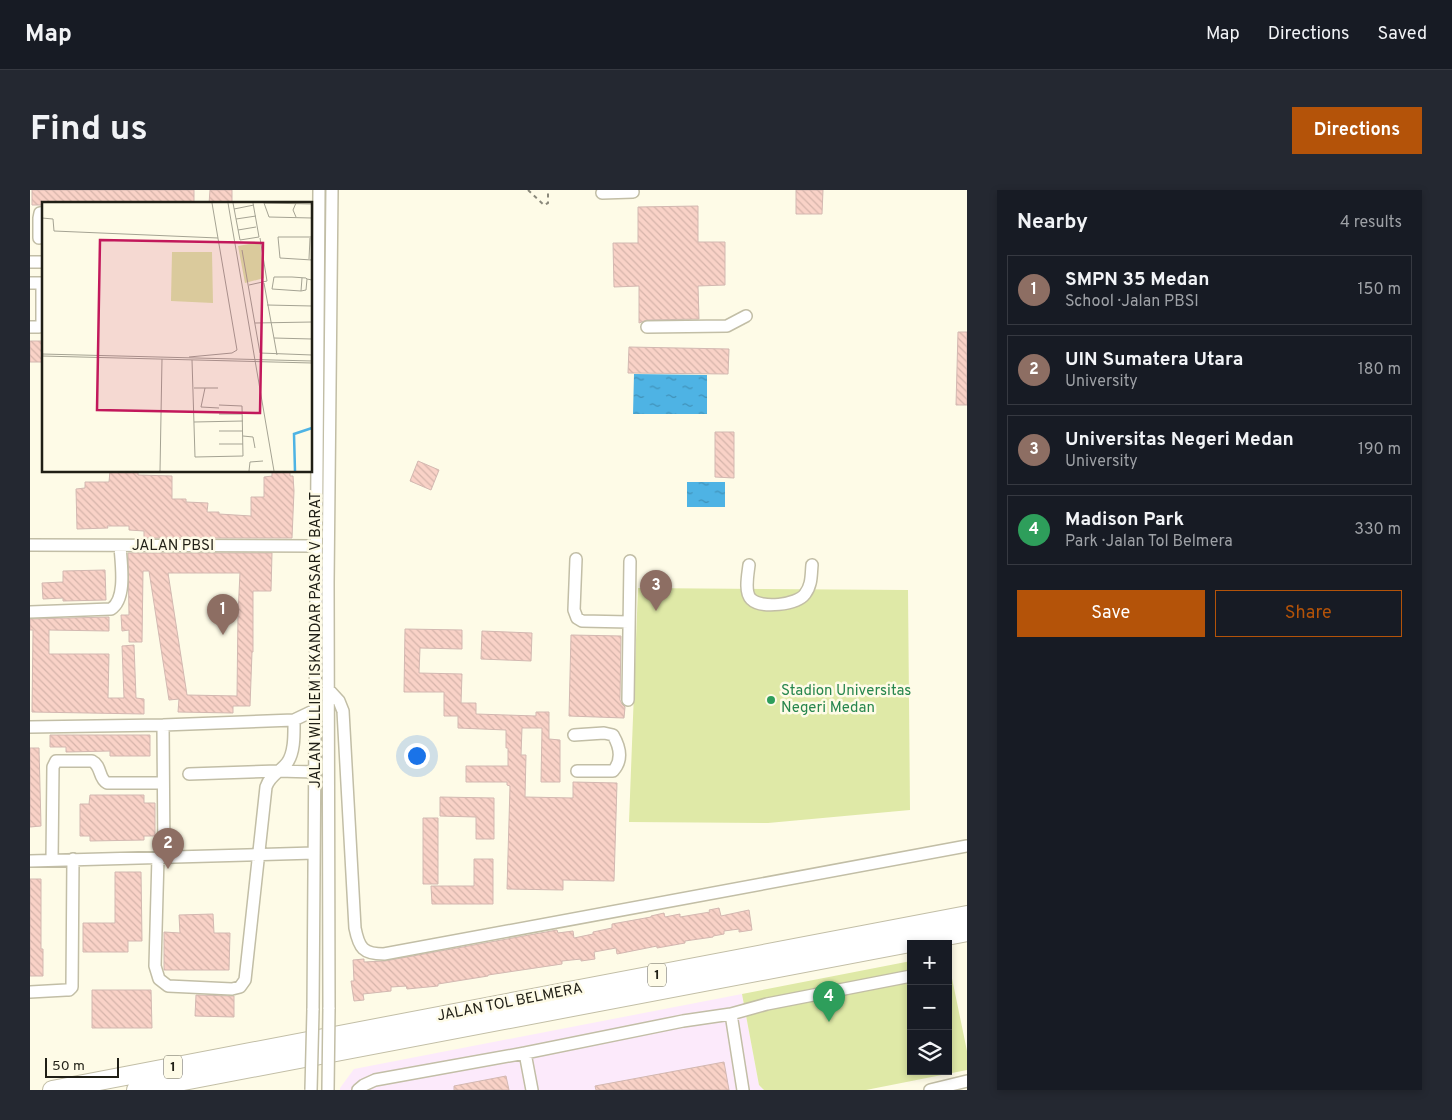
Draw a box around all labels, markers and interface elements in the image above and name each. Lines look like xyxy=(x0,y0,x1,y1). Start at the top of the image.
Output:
text: Map xyxy=(25,20,72,50)
text: Map xyxy=(1206,23,1240,46)
text: Directions xyxy=(1268,23,1350,46)
text: Saved xyxy=(1378,23,1427,46)
button: Directions xyxy=(1292,107,1422,154)
text: Find us xyxy=(30,108,148,152)
inset map xyxy=(42,202,312,472)
text: Nearby xyxy=(1017,209,1088,236)
text: 4 results xyxy=(1340,213,1402,233)
text: SMPN 35 Medan xyxy=(1065,268,1210,292)
text: 1 xyxy=(1031,280,1037,300)
text: 150 m xyxy=(1358,280,1401,300)
text: School · Jalan PBSI xyxy=(1065,292,1199,312)
text: UIN Sumatera Utara xyxy=(1065,348,1243,372)
text: 2 xyxy=(1029,360,1039,380)
text: 180 m xyxy=(1358,360,1401,380)
text: University xyxy=(1065,372,1138,392)
text: Universitas Negeri Medan xyxy=(1065,428,1294,452)
text: 3 xyxy=(1029,440,1039,460)
text: 190 m xyxy=(1358,440,1401,460)
text: University xyxy=(1065,452,1138,472)
street label: JALAN WILLIEM ISKANDAR PASAR V BARAT xyxy=(307,492,326,788)
text: Madison Park xyxy=(1065,508,1184,532)
text: 4 xyxy=(1029,520,1039,540)
text: 330 m xyxy=(1354,520,1401,540)
text: Park · Jalan Tol Belmera xyxy=(1065,532,1233,552)
street label: JALAN PBSI xyxy=(132,537,214,556)
pin: 3 xyxy=(640,570,672,611)
button: Save xyxy=(1017,590,1205,637)
button: Share xyxy=(1215,590,1402,637)
pin: 1 xyxy=(207,594,239,635)
place label: Stadion Universitas Negeri Medan xyxy=(781,682,911,718)
marker: Stadion Universitas Negeri Medan xyxy=(765,694,777,706)
your location xyxy=(404,743,430,769)
pin: 2 xyxy=(152,828,184,869)
map controls xyxy=(907,940,952,1075)
button: + xyxy=(907,940,952,985)
road number: 1 xyxy=(648,964,666,986)
street label: JALAN TOL BELMERA xyxy=(436,980,584,1026)
pin: 4 xyxy=(813,981,845,1022)
button: − xyxy=(907,985,952,1030)
button: layers xyxy=(907,1030,952,1075)
scale bar xyxy=(45,1055,119,1078)
road number: 1 xyxy=(164,1056,182,1079)
text: 50 m xyxy=(52,1058,85,1075)

